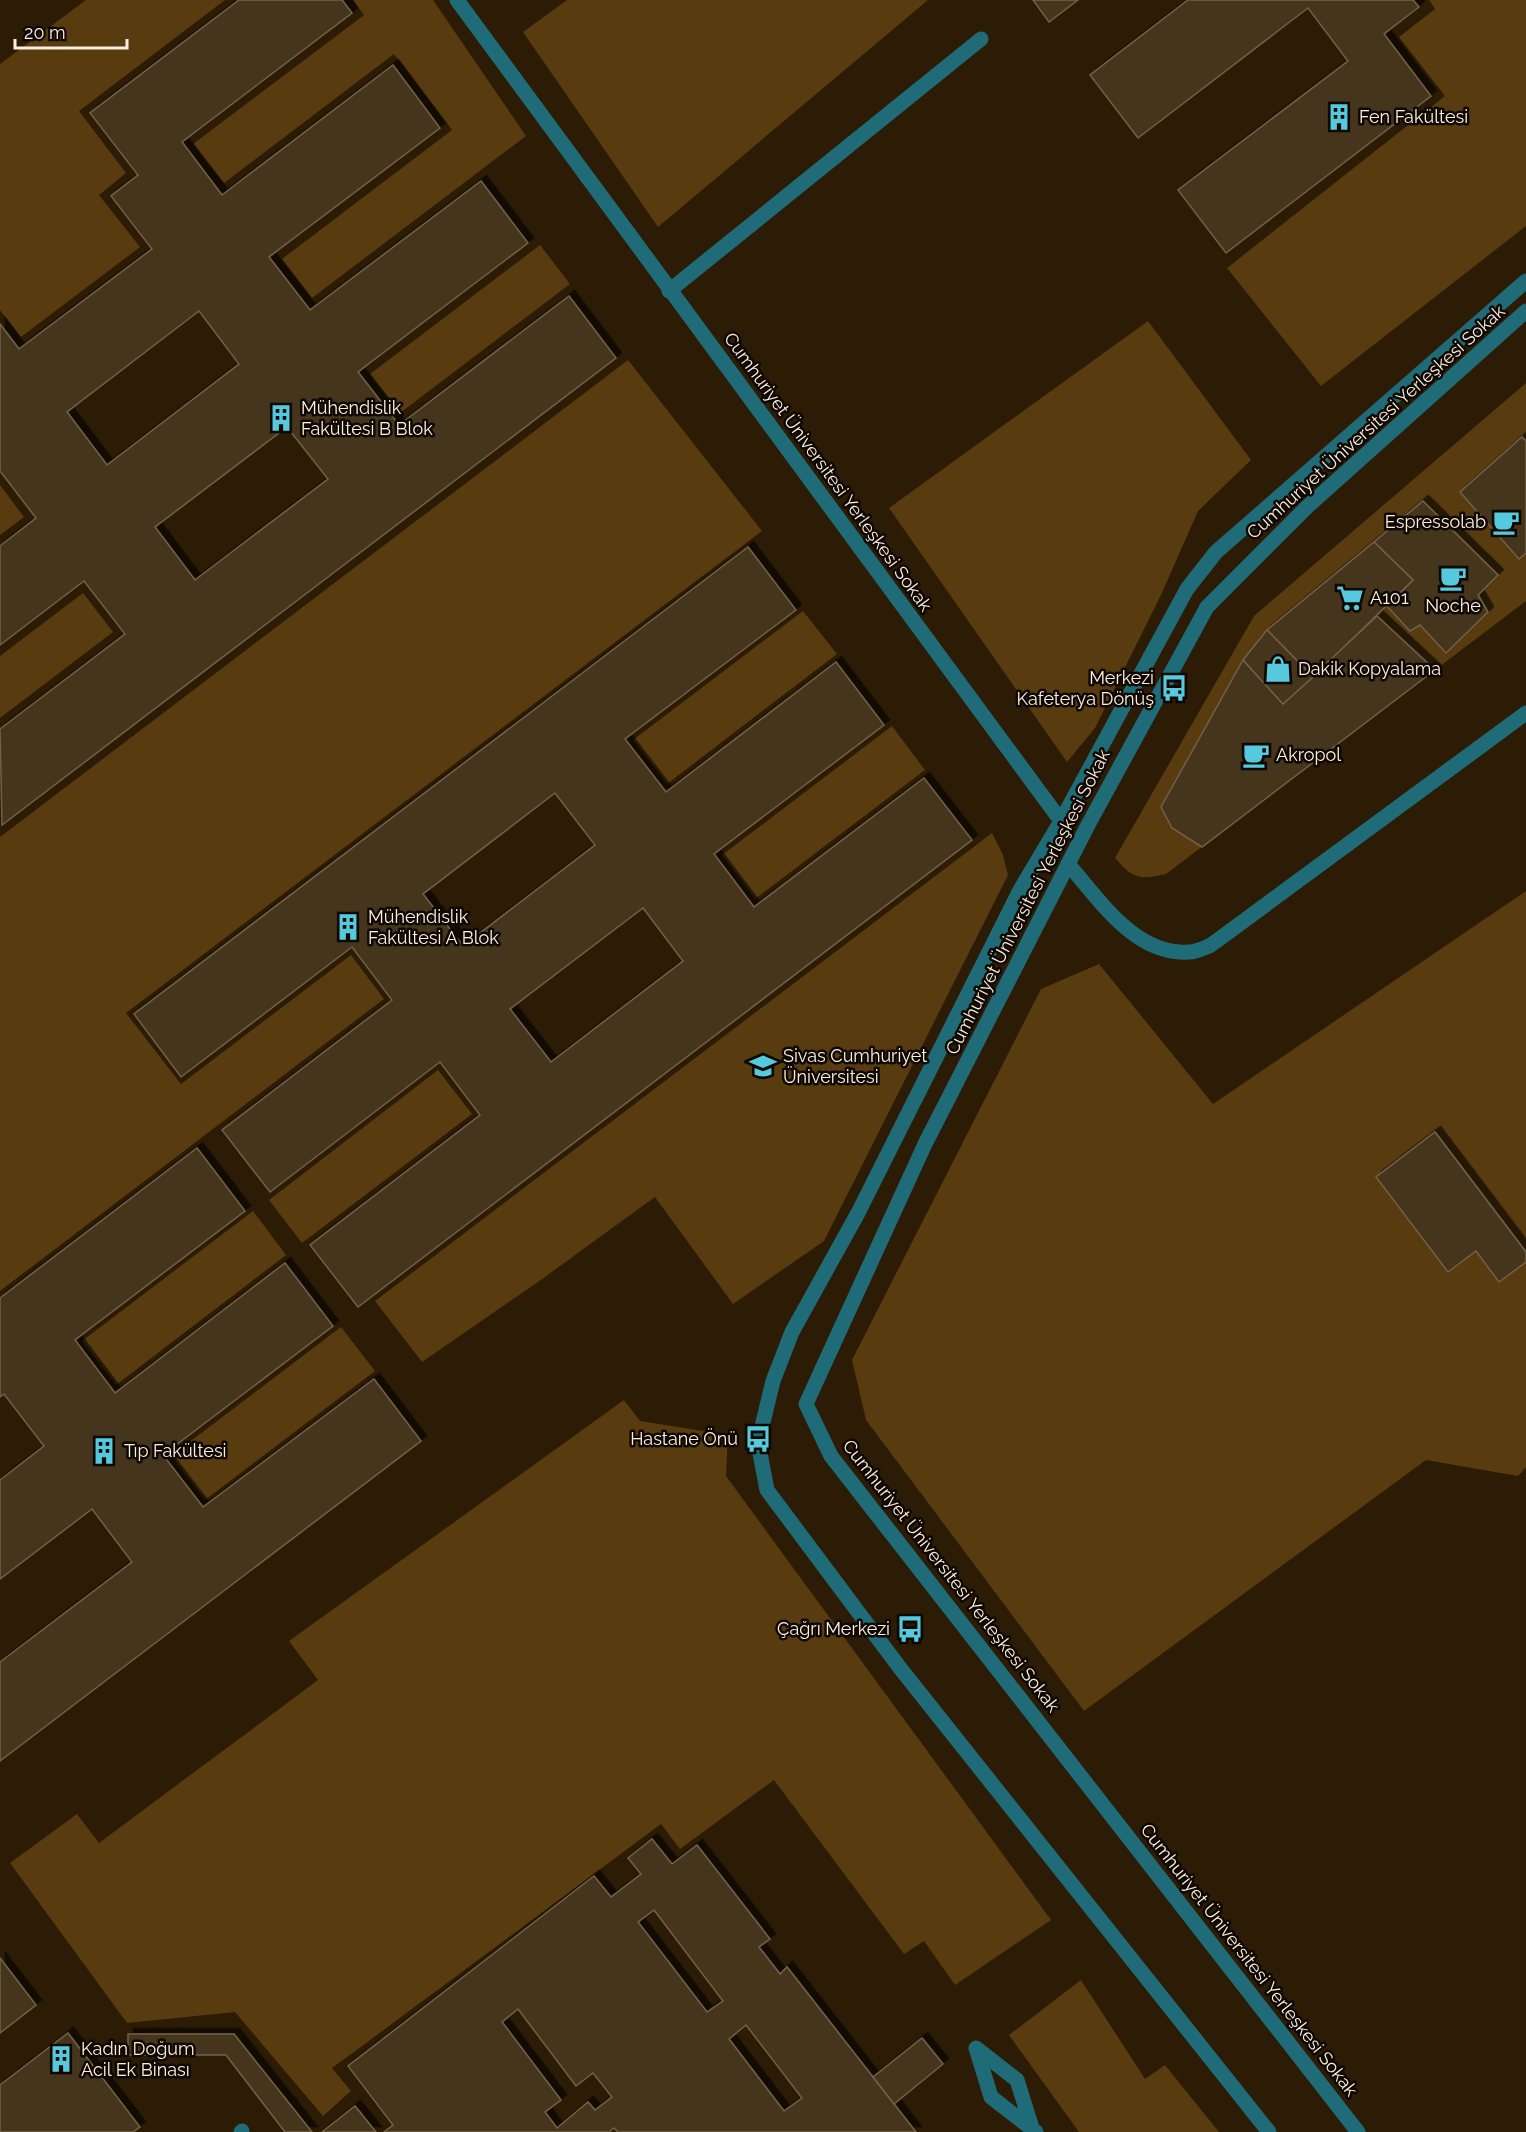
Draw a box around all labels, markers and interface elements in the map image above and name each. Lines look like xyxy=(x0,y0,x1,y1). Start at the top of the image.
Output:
scale bar xyxy=(15,12,128,50)
text: 20 m xyxy=(24,22,66,43)
building icon: Fen Fakültesi xyxy=(1324,102,1354,132)
place label: Fen Fakültesi xyxy=(1359,106,1468,127)
street label: Cumhuriyet Üniversitesi Yerleşkesi Sokak xyxy=(1242,300,1509,543)
street label: Cumhuriyet Üniversitesi Yerleşkesi Sokak xyxy=(720,328,937,616)
place label: Mühendislik Fakültesi B Blok xyxy=(301,397,433,439)
building icon: Mühendislik Fakültesi B Blok xyxy=(266,403,296,433)
cafe icon: Espressolab xyxy=(1491,507,1521,537)
place label: Espressolab xyxy=(1385,511,1486,532)
cafe icon: Noche xyxy=(1438,563,1468,593)
supermarket icon: A101 xyxy=(1335,583,1365,613)
place label: A101 xyxy=(1370,587,1409,608)
place label: Noche xyxy=(1425,595,1481,616)
shop icon: Dakik Kopyalama xyxy=(1263,654,1293,684)
place label: Dakik Kopyalama xyxy=(1298,658,1441,679)
place label: Merkezi Kafeterya Dönüş xyxy=(1016,667,1154,709)
bus stop icon: Merkezi Kafeterya Dönüş xyxy=(1159,673,1189,703)
cafe icon: Akropol xyxy=(1241,740,1271,770)
place label: Akropol xyxy=(1276,744,1341,765)
street label: Cumhuriyet Üniversitesi Yerleşkesi Sokak xyxy=(941,745,1114,1058)
place label: Mühendislik Fakültesi A Blok xyxy=(368,906,499,948)
building icon: Mühendislik Fakültesi A Blok xyxy=(333,912,363,942)
place label: Sivas Cumhuriyet Üniversitesi xyxy=(783,1045,927,1087)
school or university icon: Sivas Cumhuriyet Üniversitesi xyxy=(748,1051,778,1081)
bus stop icon: Hastane Önü xyxy=(743,1424,773,1454)
place label: Hastane Önü xyxy=(630,1428,738,1449)
street label: Cumhuriyet Üniversitesi Yerleşkesi Sokak xyxy=(839,1435,1064,1716)
building icon: Tıp Fakültesi xyxy=(89,1436,119,1466)
place label: Tıp Fakültesi xyxy=(124,1440,227,1461)
bus stop icon: Çağrı Merkezi xyxy=(895,1614,925,1644)
place label: Çağrı Merkezi xyxy=(777,1618,890,1639)
street label: Cumhuriyet Üniversitesi Yerleşkesi Sokak xyxy=(1137,1819,1362,2100)
place label: Kadın Doğum Acil Ek Binası xyxy=(81,2038,195,2080)
building icon: Kadın Doğum Acil Ek Binası xyxy=(46,2044,76,2074)

